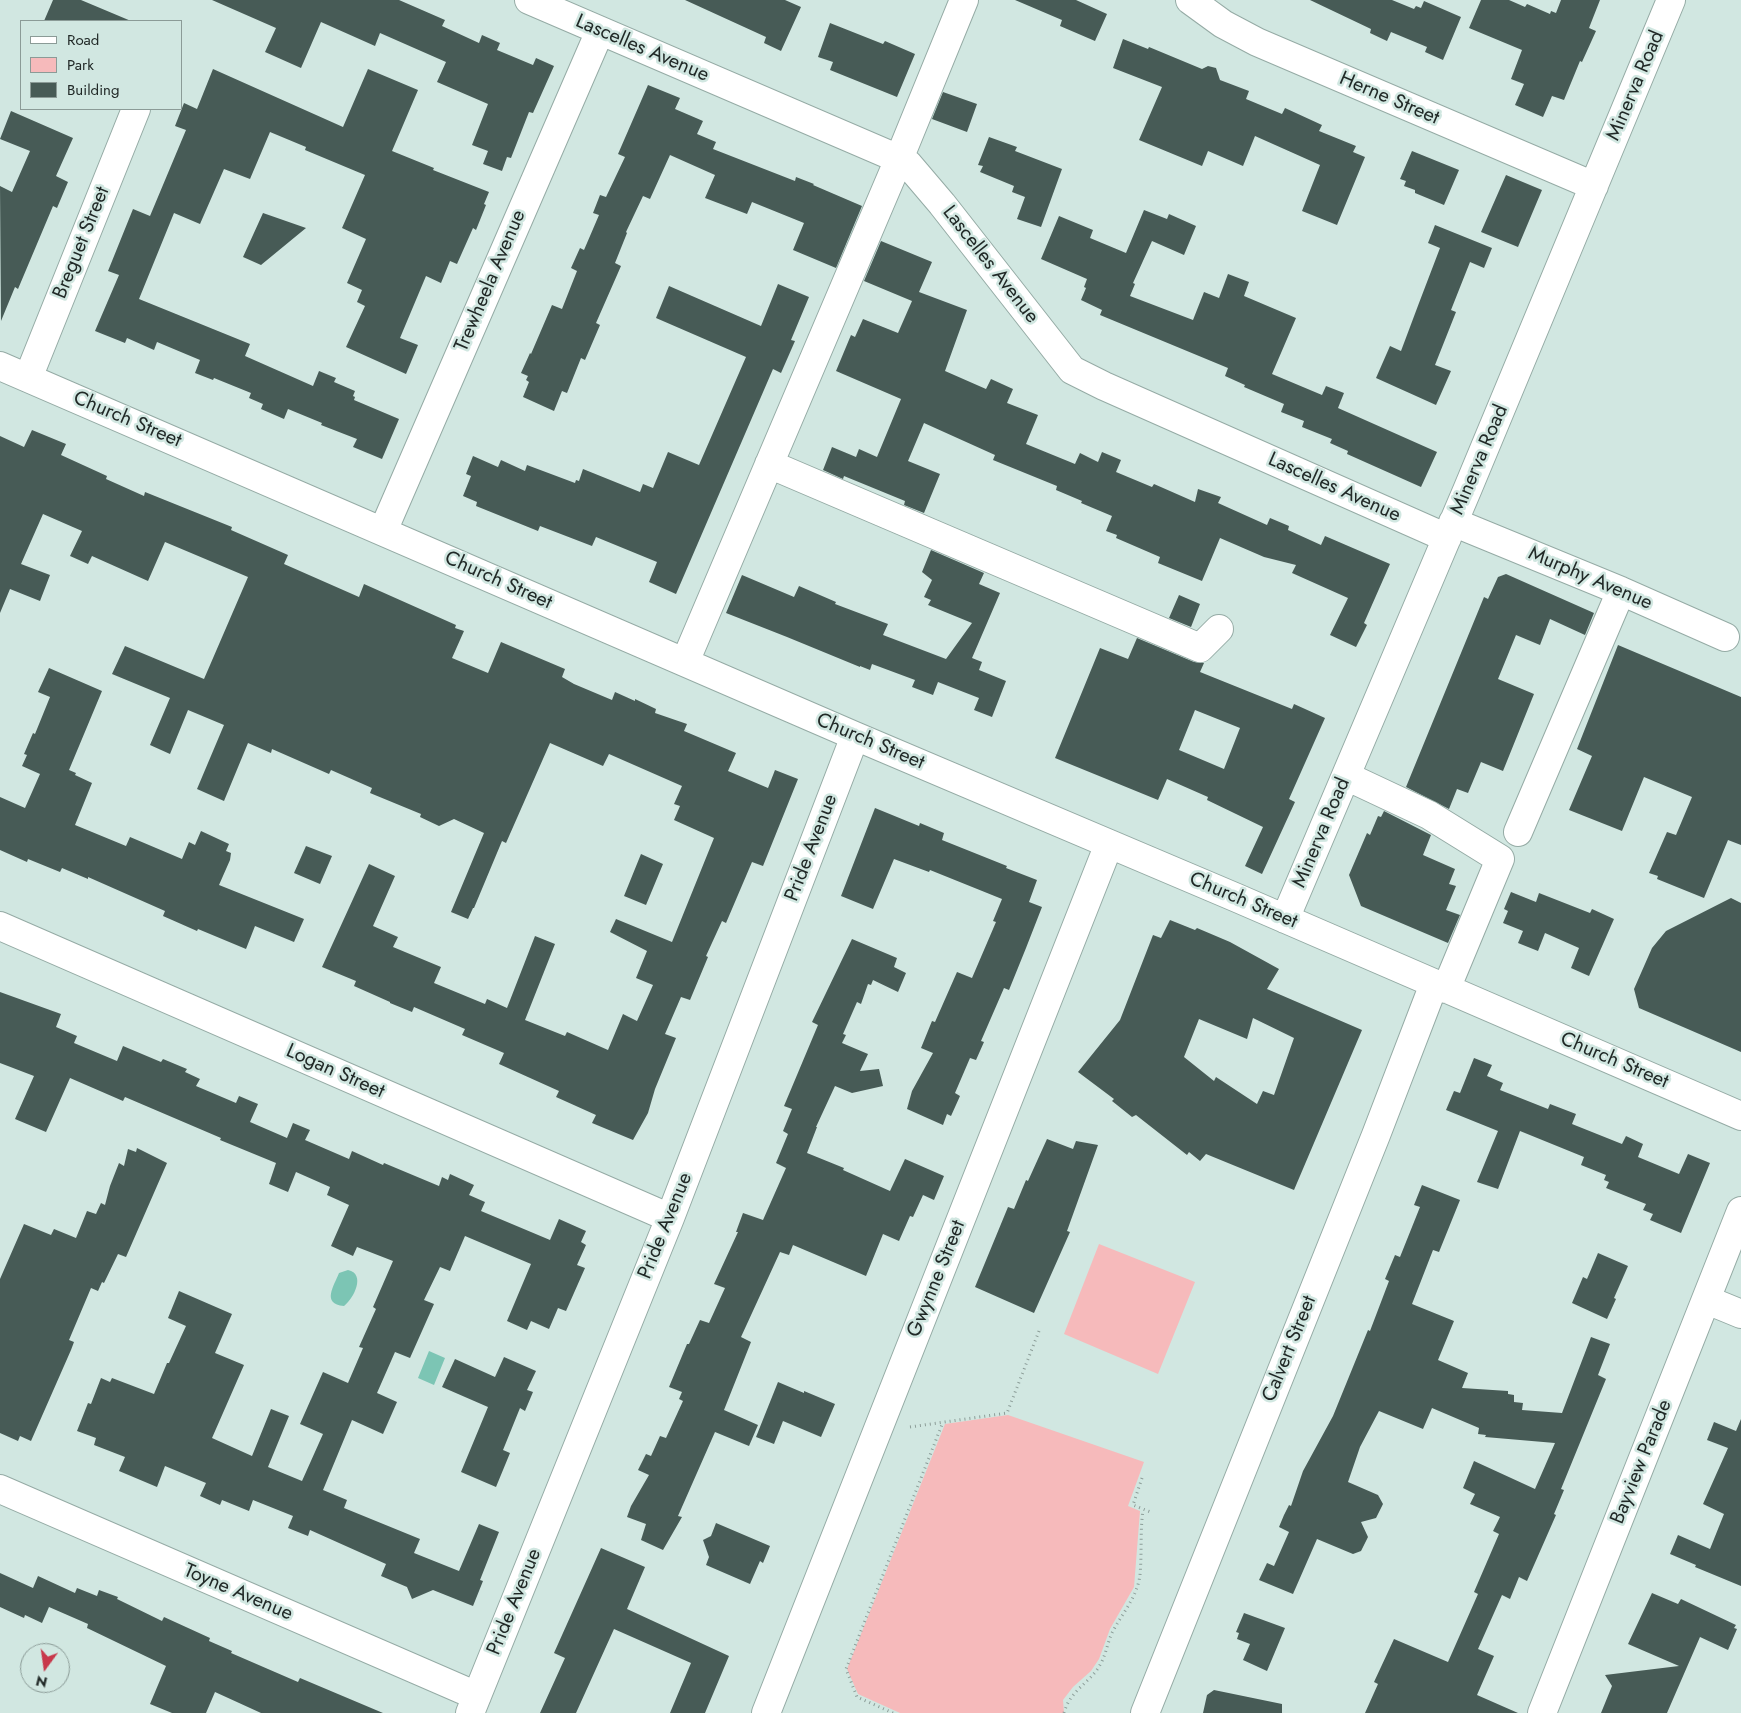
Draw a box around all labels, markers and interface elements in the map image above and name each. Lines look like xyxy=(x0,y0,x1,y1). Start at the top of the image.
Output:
street label: Lascelles Avenue xyxy=(572,10,712,88)
legend xyxy=(20,20,182,110)
street label: Minerva Road xyxy=(1602,27,1670,145)
text: Road xyxy=(67,29,99,51)
text: Park xyxy=(67,54,94,76)
street label: Herne Street xyxy=(1336,67,1442,131)
text: Building xyxy=(67,79,119,101)
street label: Breguet Street xyxy=(49,183,115,303)
street label: Lascelles Avenue xyxy=(937,202,1043,328)
street label: Trewheela Avenue xyxy=(450,207,532,355)
street label: Church Street xyxy=(69,386,185,454)
street label: Minerva Road xyxy=(1446,401,1514,519)
street label: Lascelles Avenue xyxy=(1264,448,1404,528)
street label: Murphy Avenue xyxy=(1524,542,1656,616)
street label: Church Street xyxy=(441,547,555,615)
street label: Church Street xyxy=(812,708,928,776)
street label: Minerva Road xyxy=(1288,774,1356,892)
street label: Pride Avenue xyxy=(781,791,843,905)
street label: Church Street xyxy=(1185,867,1301,935)
street label: Church Street xyxy=(1556,1027,1672,1095)
street label: Logan Street xyxy=(282,1040,388,1104)
street label: Pride Avenue xyxy=(634,1169,698,1283)
street label: Gwynne Street xyxy=(903,1217,971,1341)
street label: Calvert Street xyxy=(1258,1293,1322,1405)
street label: Bayview Parade xyxy=(1606,1396,1678,1528)
street label: Pride Avenue xyxy=(483,1545,547,1659)
street label: Toyne Avenue xyxy=(180,1559,296,1627)
north arrow xyxy=(20,1643,70,1693)
text: N xyxy=(34,1671,49,1693)

